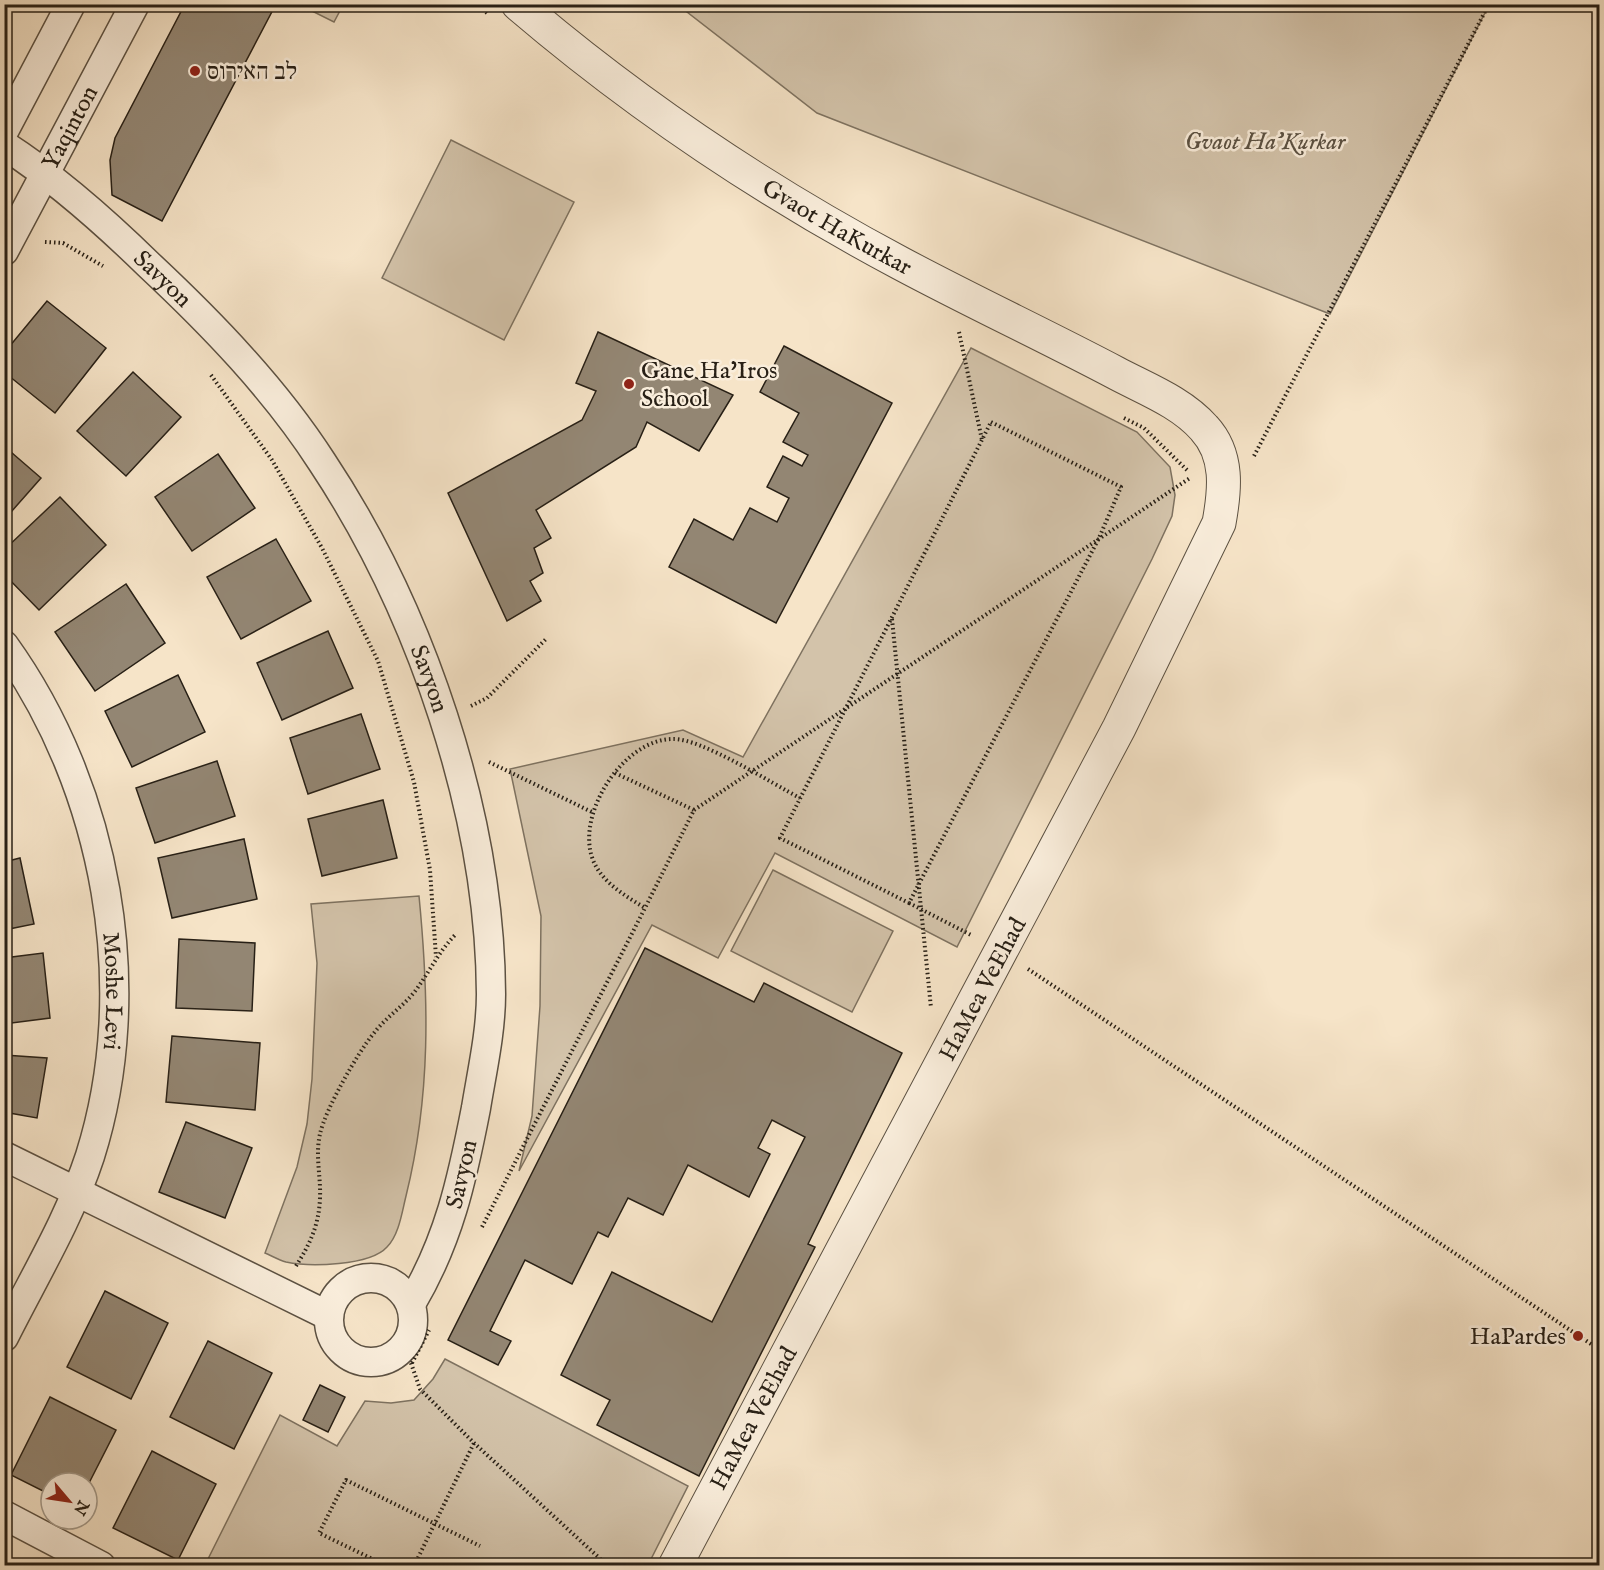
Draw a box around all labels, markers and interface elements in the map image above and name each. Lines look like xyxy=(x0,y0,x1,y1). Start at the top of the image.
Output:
place label: לב האירוס xyxy=(207,57,297,88)
marker: לב האירוס xyxy=(188,64,202,78)
street label: Yaqinton xyxy=(36,80,106,175)
park label: Gvaot Ha'Kurkar xyxy=(1185,127,1347,158)
street label: Gvaot HaKurkar xyxy=(756,173,917,284)
street label: Savyon xyxy=(126,244,198,315)
place label: Gane Ha'Iros School xyxy=(641,356,778,415)
marker: Gane Ha'Iros School xyxy=(622,377,636,391)
street label: Savyon xyxy=(402,641,455,717)
street label: HaMea VeEhad xyxy=(933,912,1034,1067)
street label: Moshe Levi xyxy=(94,931,128,1051)
street label: Savyon xyxy=(439,1137,485,1212)
place label: HaPardes xyxy=(1470,1322,1566,1353)
marker: HaPardes xyxy=(1571,1329,1585,1343)
street label: HaMea VeEhad xyxy=(704,1341,805,1496)
north arrow xyxy=(39,1471,99,1531)
text: N xyxy=(68,1496,93,1518)

